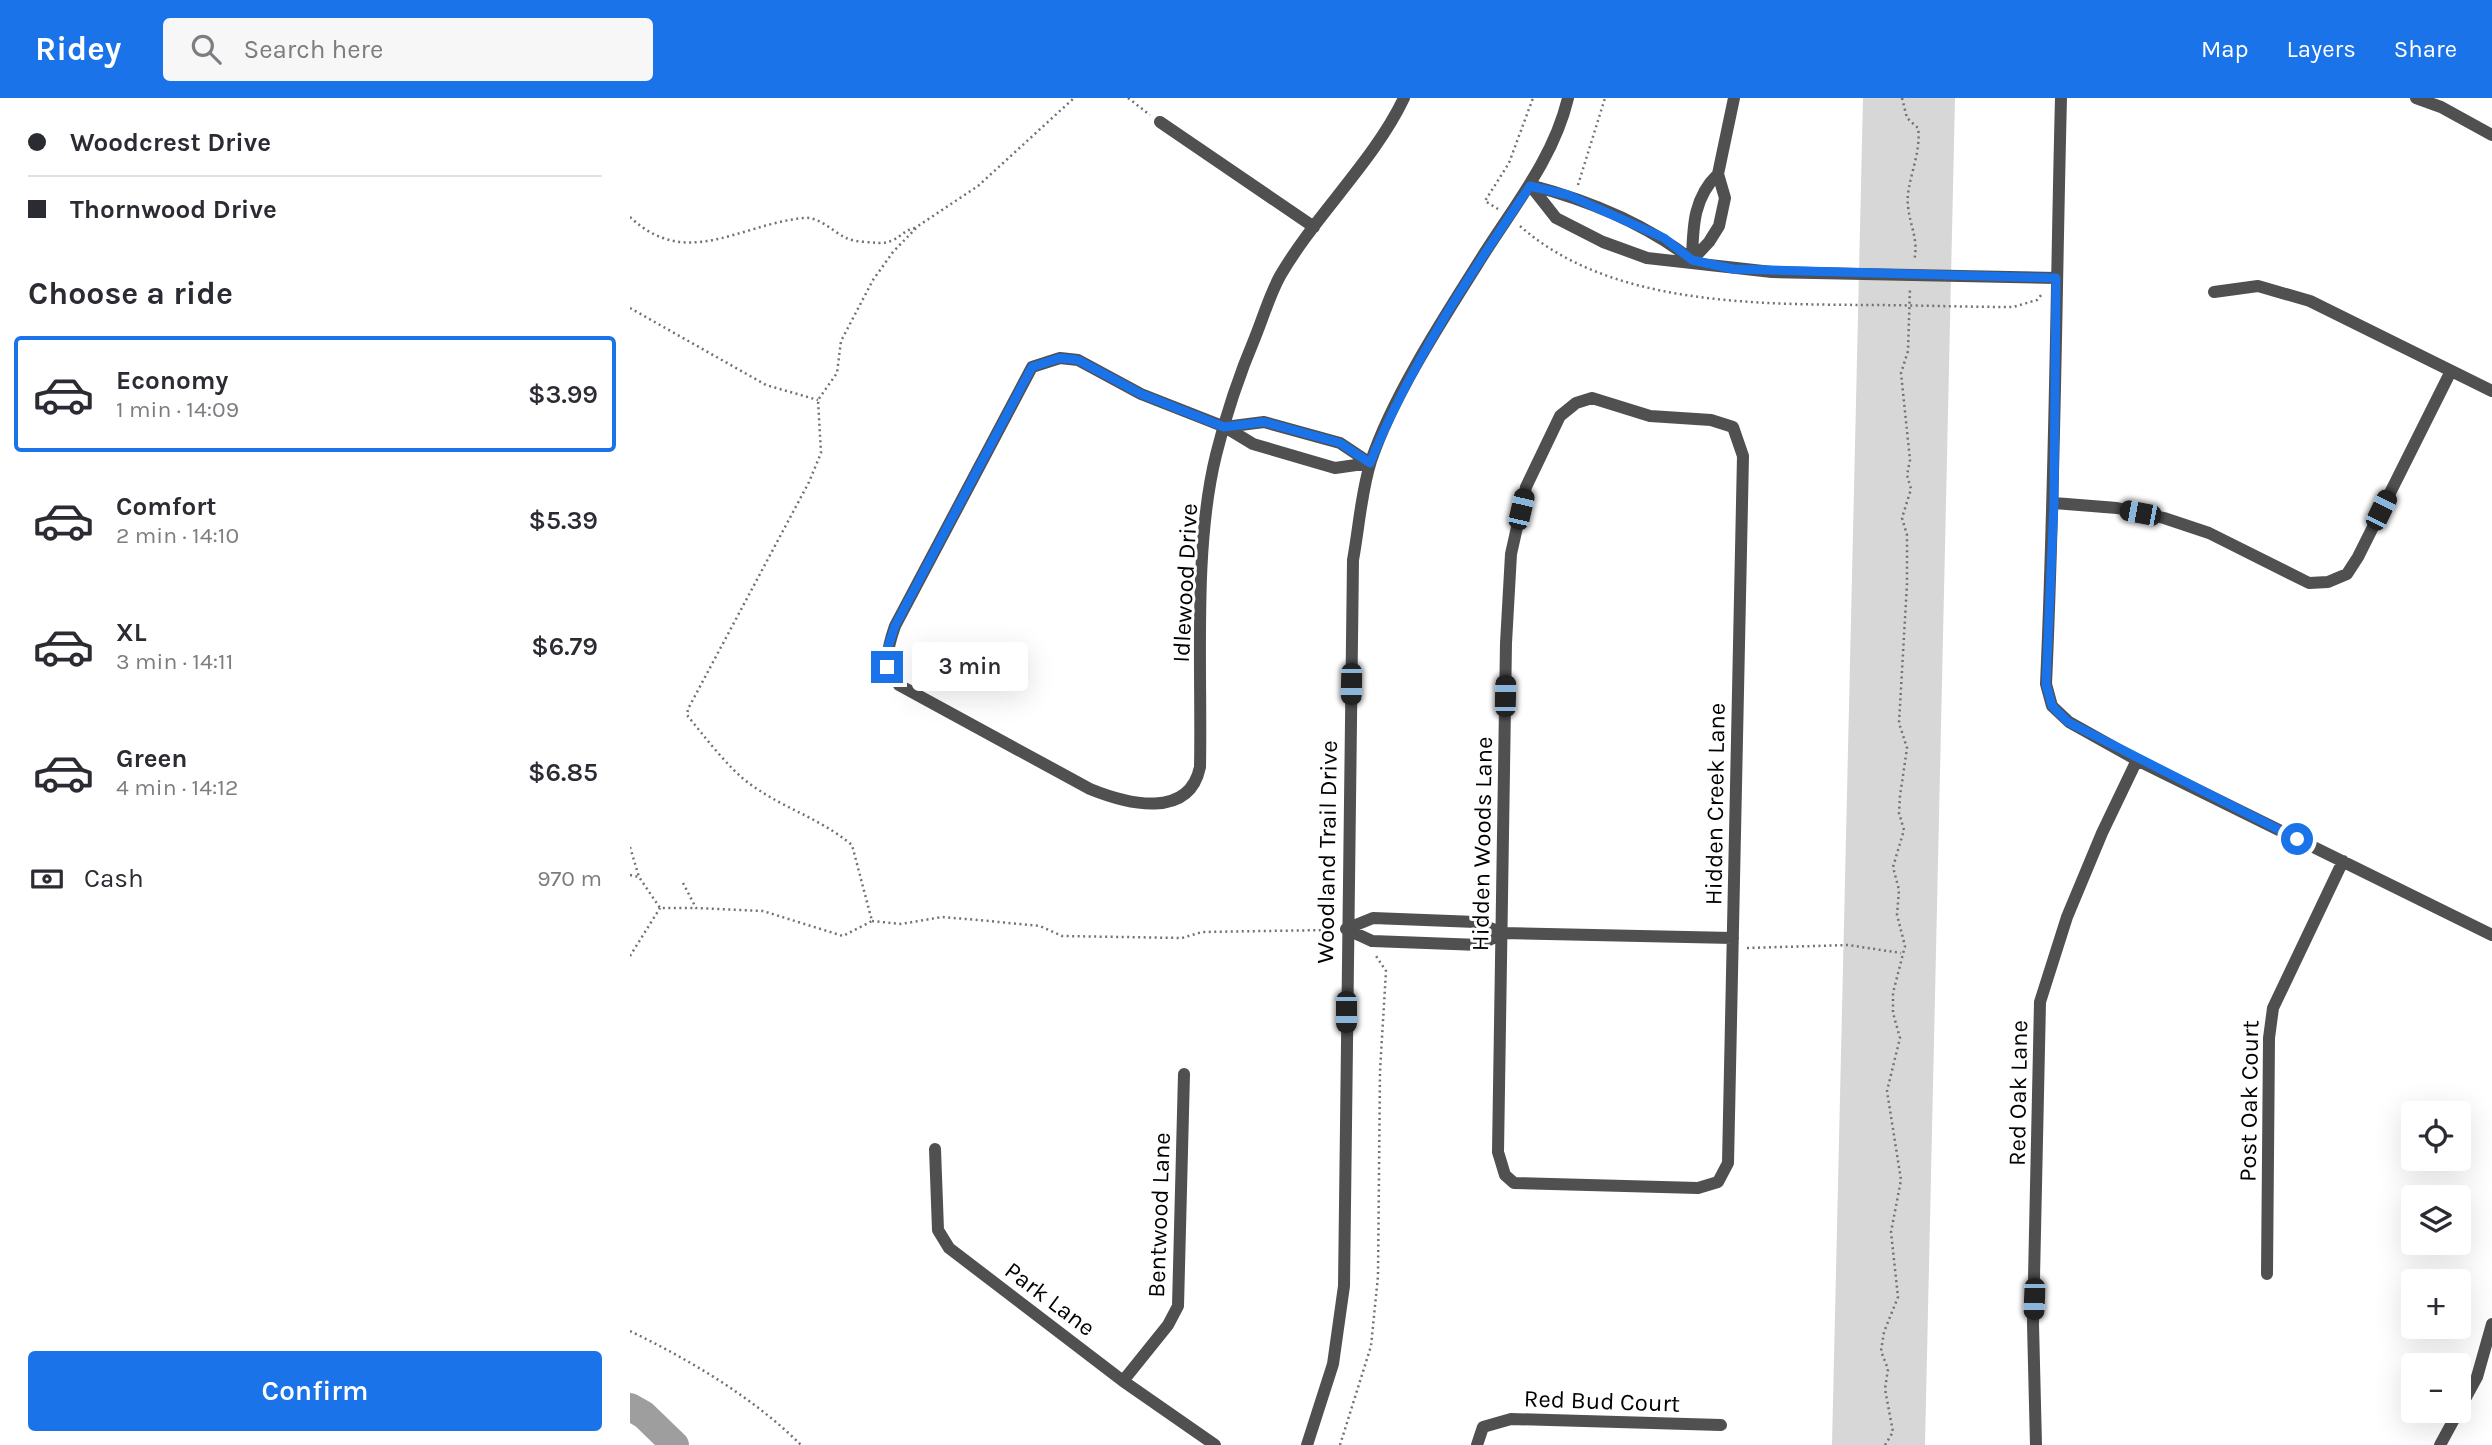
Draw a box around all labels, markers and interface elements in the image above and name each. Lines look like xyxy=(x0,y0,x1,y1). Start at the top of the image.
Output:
search box xyxy=(163,18,653,81)
text: Ridey xyxy=(35,30,121,68)
icon: search xyxy=(187,30,225,68)
text: Search here xyxy=(243,34,383,65)
text: Map xyxy=(2201,35,2249,63)
text: Layers xyxy=(2287,35,2356,63)
text: Share xyxy=(2394,35,2457,63)
text: Woodcrest Drive xyxy=(70,127,271,158)
text: Thornwood Drive xyxy=(70,194,277,225)
text: Choose a ride xyxy=(28,275,233,312)
icon: car xyxy=(32,363,95,426)
text: Economy xyxy=(116,365,228,396)
text: $3.99 xyxy=(528,379,598,410)
text: 1 min · 14:09 xyxy=(116,396,239,423)
car xyxy=(1507,486,1536,532)
car xyxy=(2363,487,2400,533)
icon: car xyxy=(32,489,95,552)
text: Comfort xyxy=(116,491,217,522)
car xyxy=(2118,499,2163,527)
street label: Idlewood Drive xyxy=(1167,503,1203,663)
text: $5.39 xyxy=(529,505,598,536)
text: 2 min · 14:10 xyxy=(116,522,239,549)
icon: car xyxy=(32,615,95,678)
text: XL xyxy=(116,617,147,648)
text: $6.79 xyxy=(531,631,598,662)
callout: 3 min xyxy=(912,642,1027,692)
text: 3 min · 14:11 xyxy=(116,648,233,675)
route end xyxy=(871,651,903,683)
text: 3 min xyxy=(938,653,1002,680)
car xyxy=(1341,663,1362,705)
car xyxy=(1495,675,1516,717)
street label: Hidden Creek Lane xyxy=(1699,702,1731,906)
street label: Hidden Woods Lane xyxy=(1466,736,1498,952)
street label: Woodland Trail Drive xyxy=(1311,740,1343,964)
icon: car xyxy=(32,741,95,804)
text: Green xyxy=(116,743,188,774)
text: $6.85 xyxy=(528,757,598,788)
text: 4 min · 14:12 xyxy=(116,774,238,801)
route start xyxy=(2281,823,2313,855)
icon: cash xyxy=(28,860,66,898)
text: Cash xyxy=(84,863,144,894)
text: 970 m xyxy=(537,865,602,892)
car xyxy=(1336,991,1357,1033)
street label: Red Oak Lane xyxy=(2003,1020,2033,1166)
street label: Post Oak Court xyxy=(2234,1020,2264,1182)
map controls xyxy=(2401,1101,2471,1423)
button: locate xyxy=(2401,1101,2471,1171)
street label: Bentwood Lane xyxy=(1142,1132,1176,1298)
button: layers xyxy=(2401,1185,2471,1255)
street label: Park Lane xyxy=(999,1256,1101,1342)
button: + xyxy=(2401,1269,2471,1339)
car xyxy=(2023,1278,2046,1320)
button: Confirm xyxy=(28,1351,602,1431)
button: − xyxy=(2401,1353,2471,1423)
street label: Red Bud Court xyxy=(1523,1384,1681,1418)

